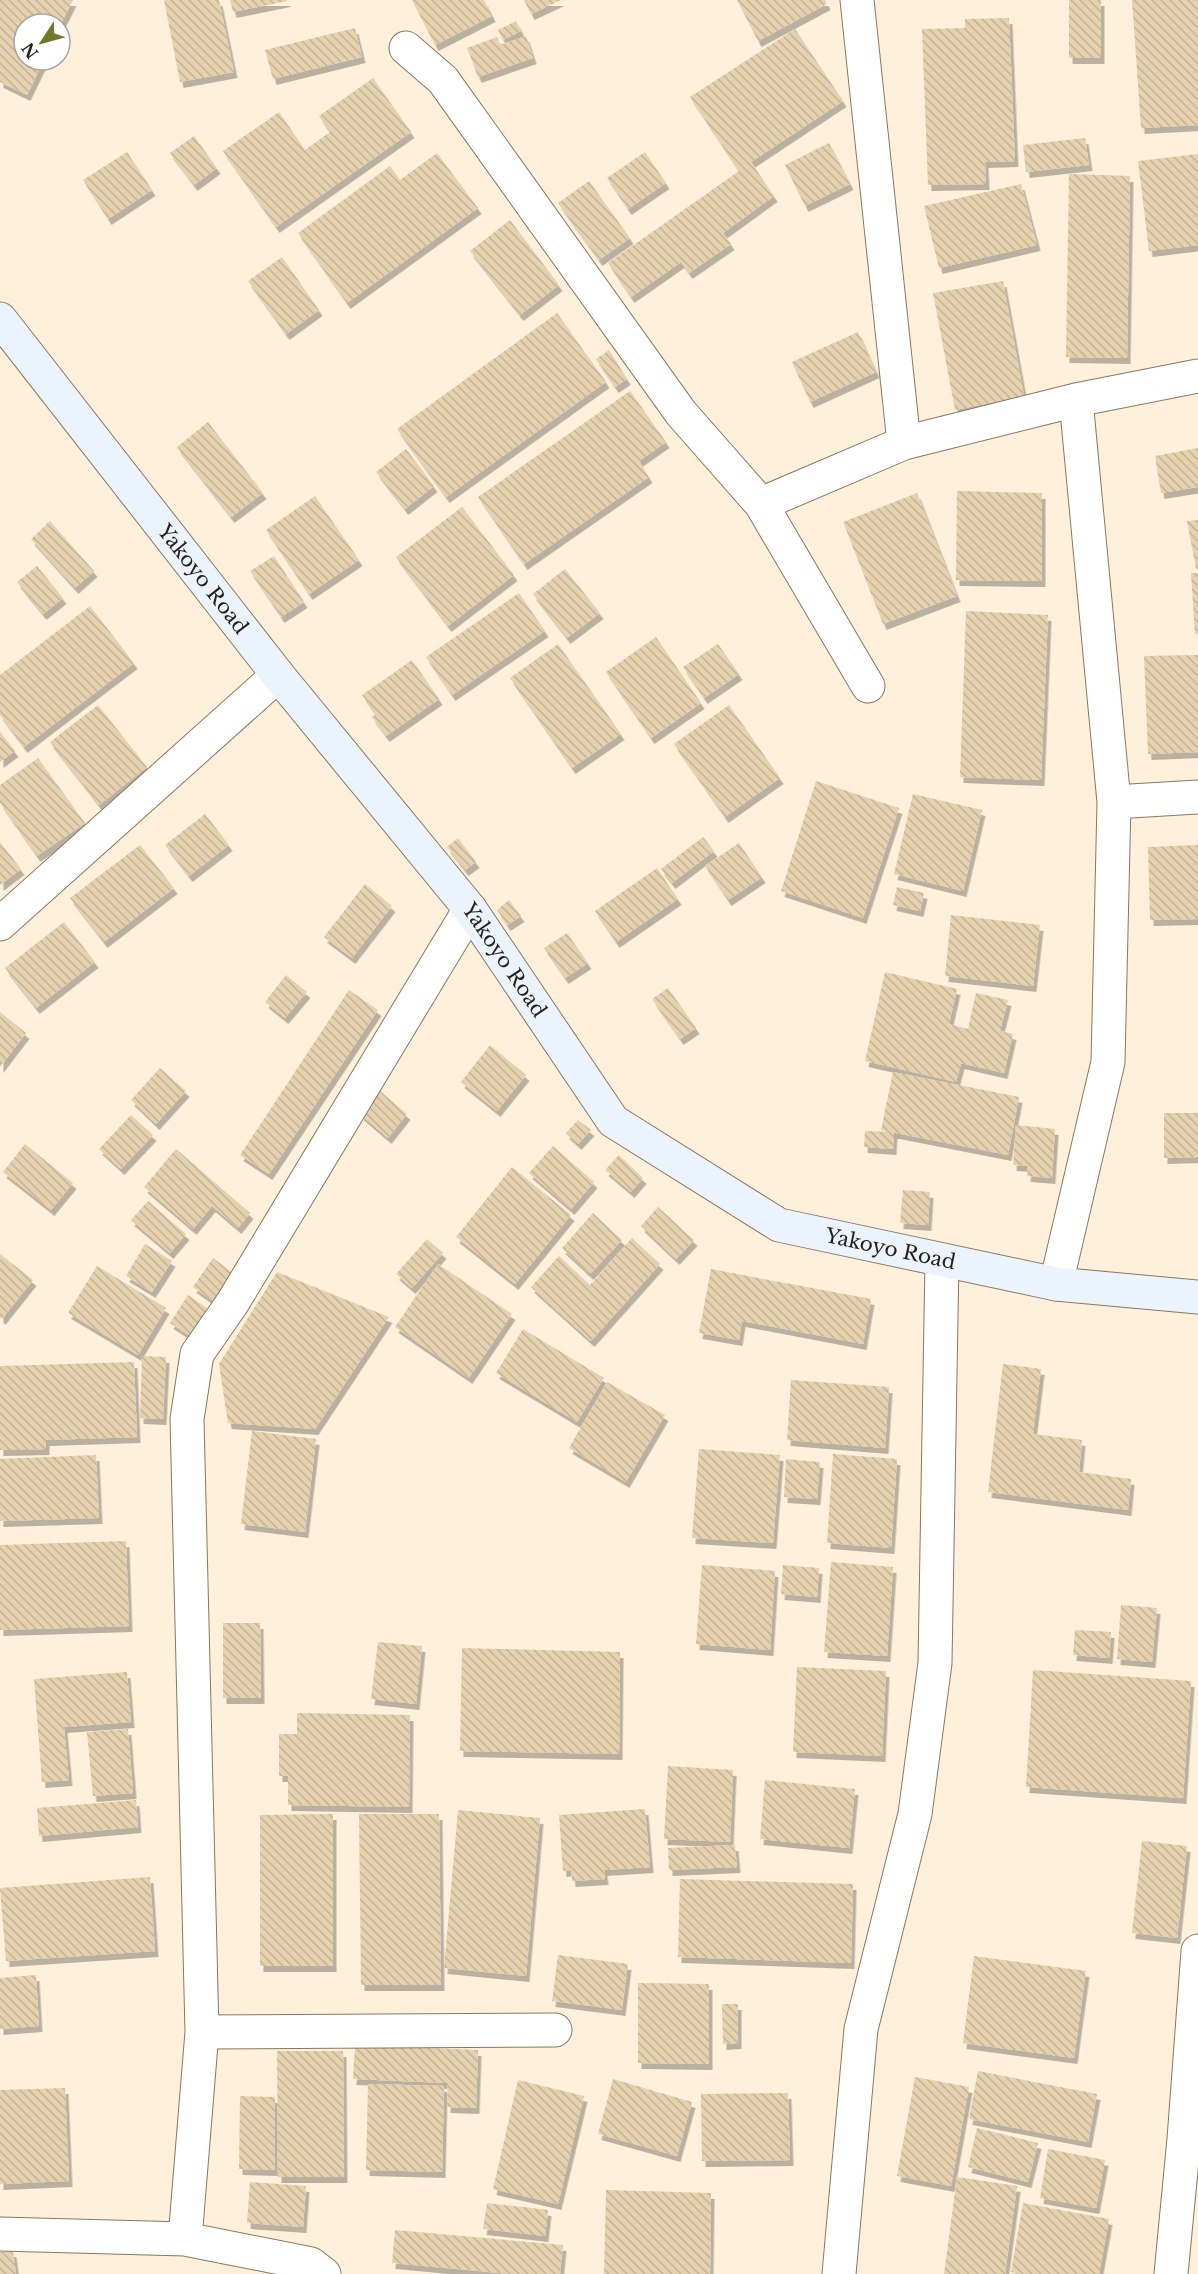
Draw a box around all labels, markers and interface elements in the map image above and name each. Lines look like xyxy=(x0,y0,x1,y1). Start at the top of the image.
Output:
north arrow xyxy=(12,12,72,72)
text: N xyxy=(17,39,42,63)
street label: Yakoyo Road xyxy=(152,519,253,639)
street label: Yakoyo Road xyxy=(457,898,551,1022)
street label: Yakoyo Road xyxy=(822,1223,958,1274)

